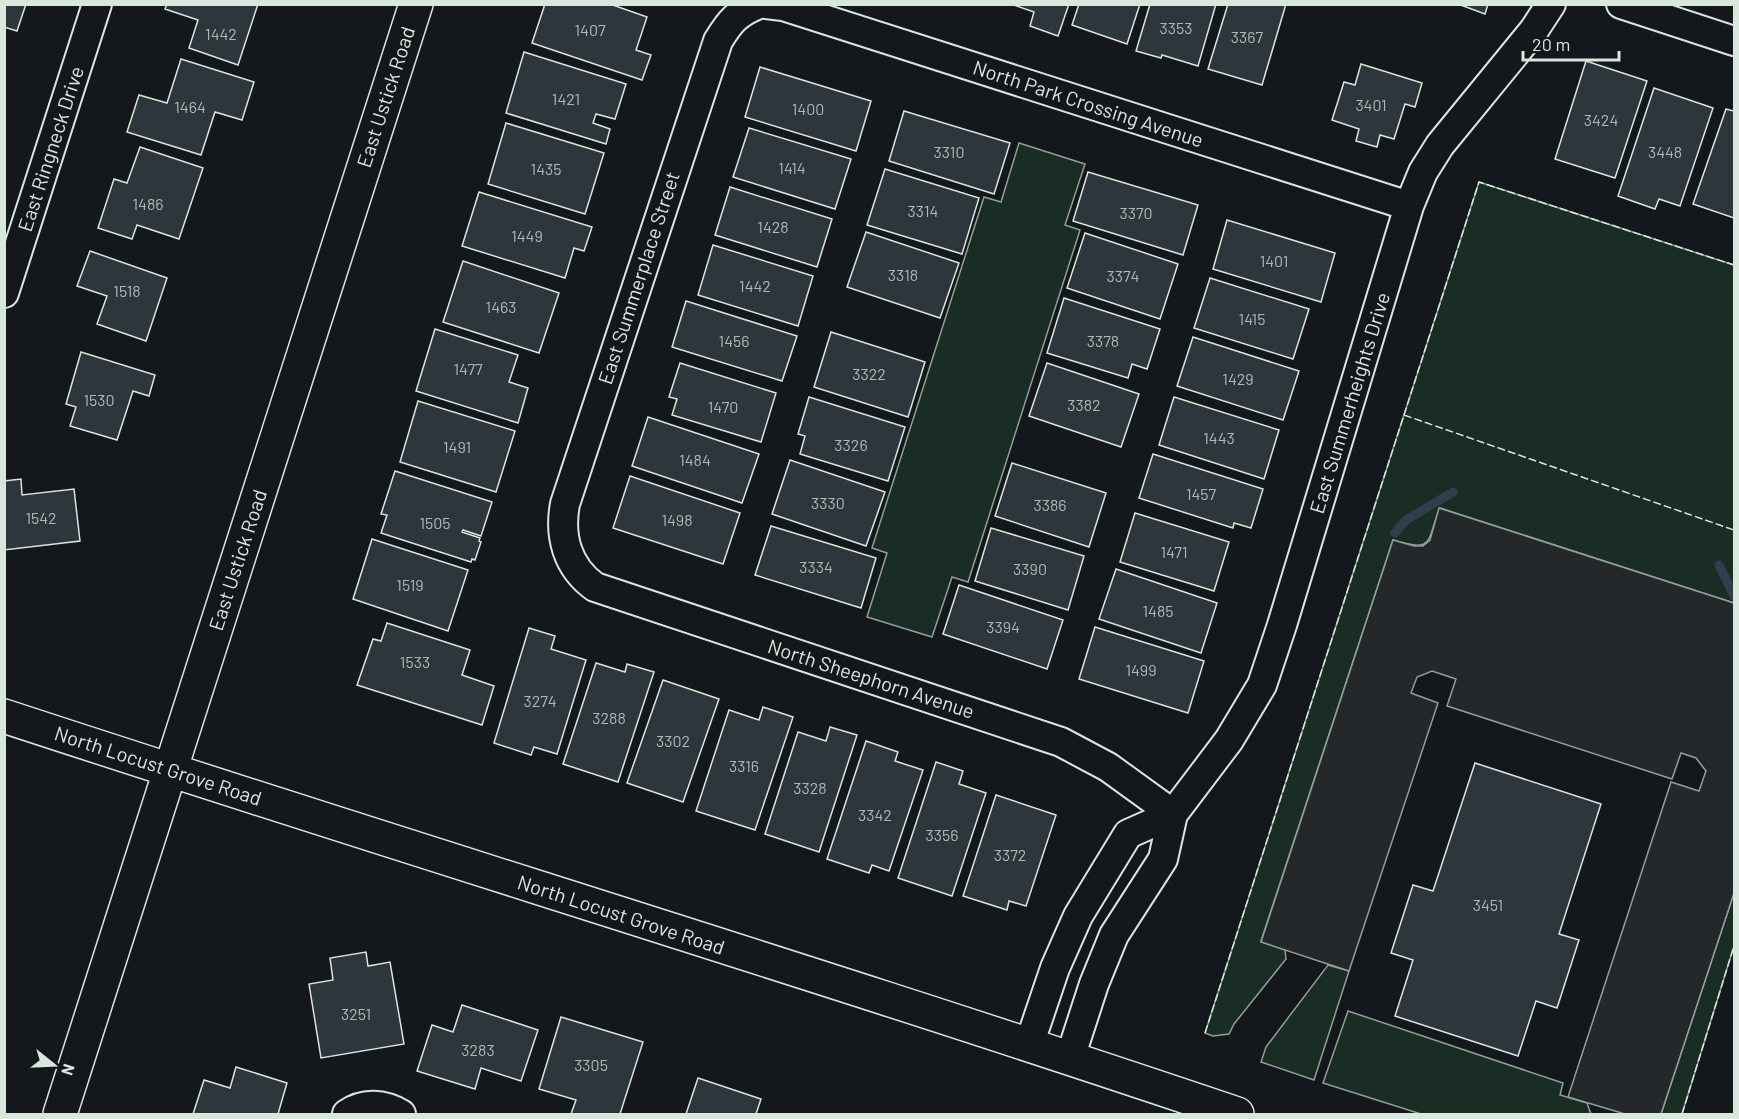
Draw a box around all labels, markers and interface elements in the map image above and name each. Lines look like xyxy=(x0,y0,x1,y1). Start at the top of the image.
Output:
house number: 3353 xyxy=(1160,18,1192,37)
house number: 1407 xyxy=(574,20,606,39)
street label: East Ustick Road xyxy=(351,23,419,170)
house number: 1442 xyxy=(205,24,237,43)
scale bar xyxy=(1523,24,1619,62)
house number: 3367 xyxy=(1231,27,1264,46)
text: 20 m xyxy=(1532,33,1570,55)
street label: North Park Crossing Avenue xyxy=(970,54,1206,152)
street label: East Ringneck Drive xyxy=(12,63,88,234)
house number: 1421 xyxy=(552,89,580,108)
house number: 3401 xyxy=(1355,95,1387,114)
house number: 1464 xyxy=(174,97,206,116)
house number: 1400 xyxy=(792,99,824,118)
house number: 3424 xyxy=(1584,110,1618,129)
house number: 3310 xyxy=(933,142,965,161)
house number: 3448 xyxy=(1648,142,1682,161)
house number: 1414 xyxy=(778,158,806,177)
house number: 1435 xyxy=(531,159,561,178)
street label: East Summerplace Street xyxy=(592,168,684,387)
house number: 1486 xyxy=(133,194,164,213)
house number: 3314 xyxy=(908,201,938,220)
house number: 3370 xyxy=(1119,203,1153,222)
house number: 1428 xyxy=(757,217,789,236)
house number: 1449 xyxy=(511,226,543,245)
house number: 1401 xyxy=(1260,251,1288,270)
house number: 3318 xyxy=(888,265,918,284)
house number: 3374 xyxy=(1107,266,1139,285)
house number: 1442 xyxy=(739,276,771,295)
house number: 1518 xyxy=(113,281,141,300)
street label: East Summerheights Drive xyxy=(1304,289,1394,516)
house number: 1463 xyxy=(486,297,516,316)
house number: 1415 xyxy=(1239,309,1265,328)
house number: 1456 xyxy=(719,331,749,350)
house number: 3378 xyxy=(1087,331,1119,350)
house number: 1477 xyxy=(453,359,483,378)
house number: 3322 xyxy=(852,364,886,383)
house number: 1429 xyxy=(1222,369,1254,388)
house number: 1530 xyxy=(83,390,115,409)
house number: 3382 xyxy=(1067,395,1101,414)
house number: 1470 xyxy=(708,397,738,416)
house number: 1443 xyxy=(1203,428,1235,447)
house number: 3326 xyxy=(834,435,868,454)
house number: 1491 xyxy=(443,437,471,456)
house number: 1484 xyxy=(679,450,711,469)
house number: 1457 xyxy=(1186,484,1217,503)
street label: East Ustick Road xyxy=(203,486,271,633)
house number: 3330 xyxy=(811,493,845,512)
house number: 3386 xyxy=(1033,495,1067,514)
house number: 1542 xyxy=(25,508,57,527)
house number: 1498 xyxy=(661,510,693,529)
house number: 1505 xyxy=(419,513,451,532)
house number: 1471 xyxy=(1160,542,1188,561)
house number: 3334 xyxy=(799,557,833,576)
house number: 3390 xyxy=(1013,559,1047,578)
house number: 1519 xyxy=(396,575,424,594)
house number: 1485 xyxy=(1143,601,1173,620)
house number: 3394 xyxy=(986,617,1020,636)
street label: North Sheephorn Avenue xyxy=(765,633,978,723)
house number: 1533 xyxy=(400,652,430,671)
house number: 1499 xyxy=(1125,660,1157,679)
house number: 3274 xyxy=(523,691,557,710)
house number: 3288 xyxy=(592,708,626,727)
street label: North Locust Grove Road xyxy=(52,720,265,810)
house number: 3302 xyxy=(656,731,690,750)
house number: 3316 xyxy=(729,756,759,775)
house number: 3328 xyxy=(793,778,827,797)
house number: 3342 xyxy=(858,805,892,824)
house number: 3356 xyxy=(926,825,958,844)
house number: 3372 xyxy=(994,845,1026,864)
street label: North Locust Grove Road xyxy=(515,869,728,959)
house number: 3451 xyxy=(1473,895,1503,914)
house number: 3251 xyxy=(341,1004,371,1023)
north arrow xyxy=(24,1035,84,1095)
house number: 3283 xyxy=(461,1040,495,1059)
house number: 3305 xyxy=(574,1055,608,1074)
text: N xyxy=(58,1062,79,1078)

